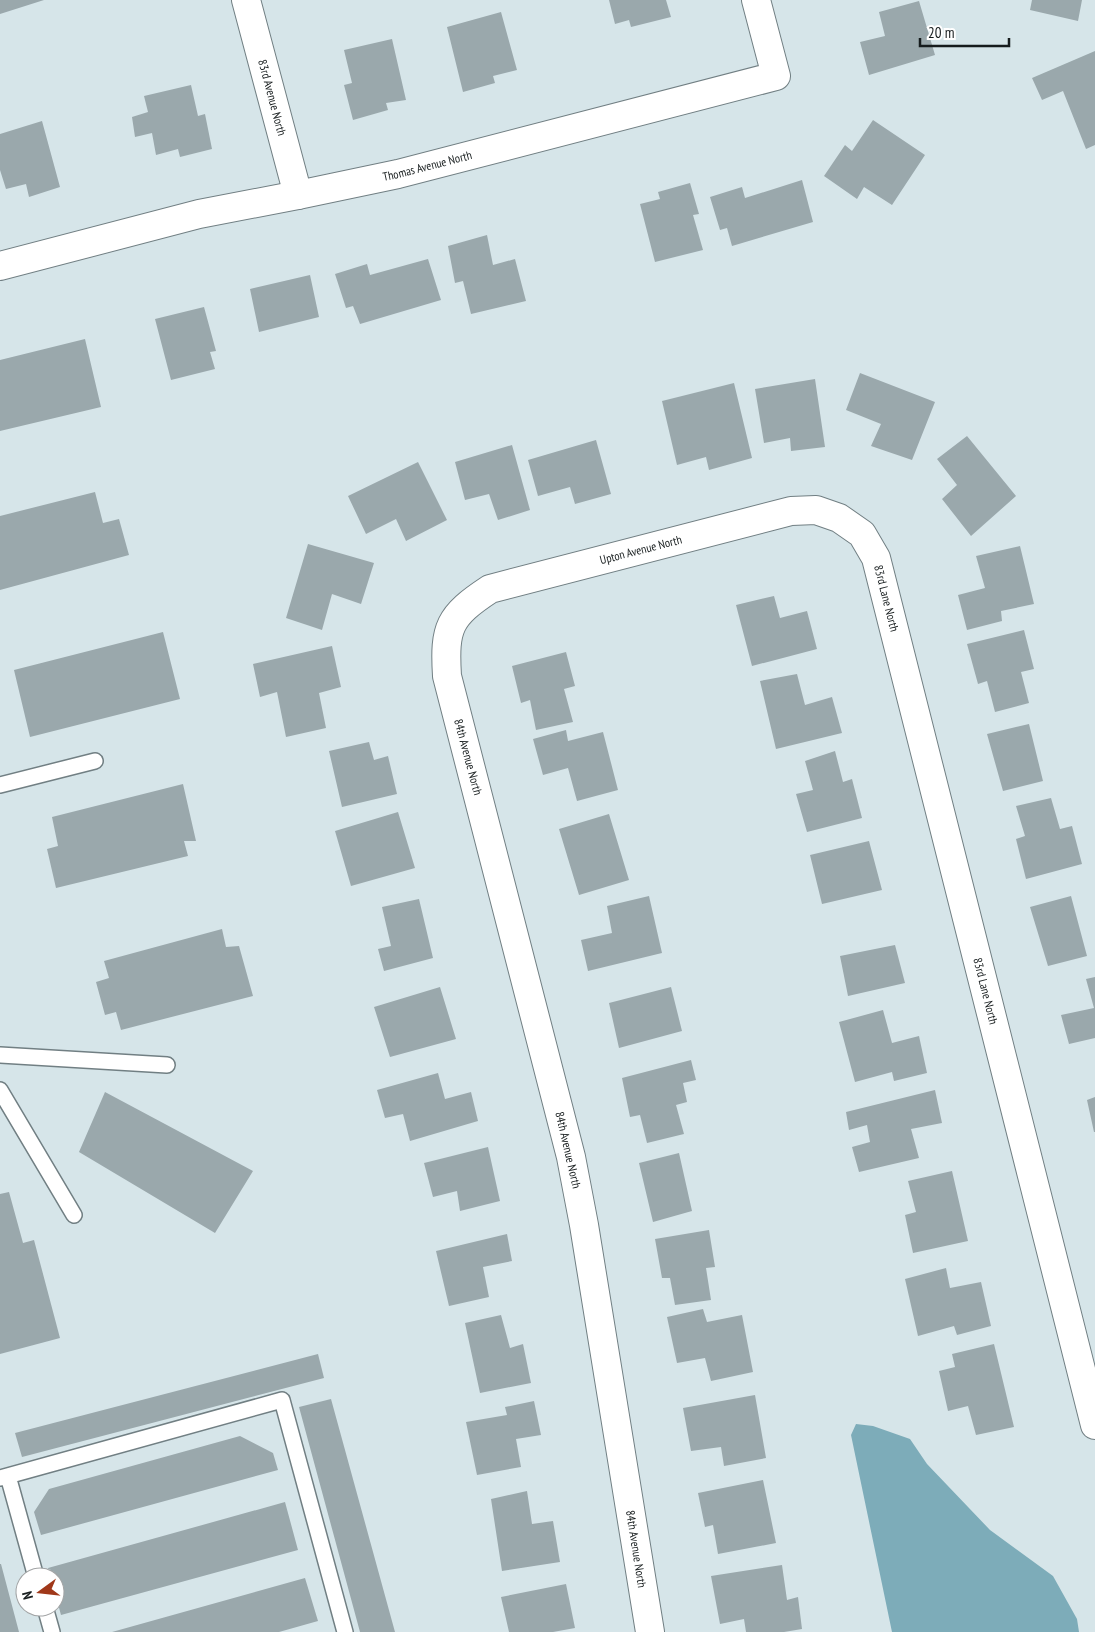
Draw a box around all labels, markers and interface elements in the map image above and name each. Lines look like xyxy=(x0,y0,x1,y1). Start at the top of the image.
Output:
scale bar xyxy=(920,15,1009,47)
text: 20 m xyxy=(928,23,954,42)
street label: 83rd Avenue North xyxy=(255,58,290,137)
street label: Thomas Avenue North xyxy=(381,147,473,184)
street label: Upton Avenue North xyxy=(598,532,683,567)
street label: 83rd Lane North xyxy=(871,563,902,633)
street label: 84th Avenue North xyxy=(451,717,486,797)
street label: 83rd Lane North xyxy=(970,956,1001,1026)
street label: 84th Avenue North xyxy=(552,1110,585,1190)
street label: 84th Avenue North xyxy=(623,1509,650,1589)
north arrow xyxy=(15,1567,65,1617)
text: N xyxy=(18,1589,37,1601)

